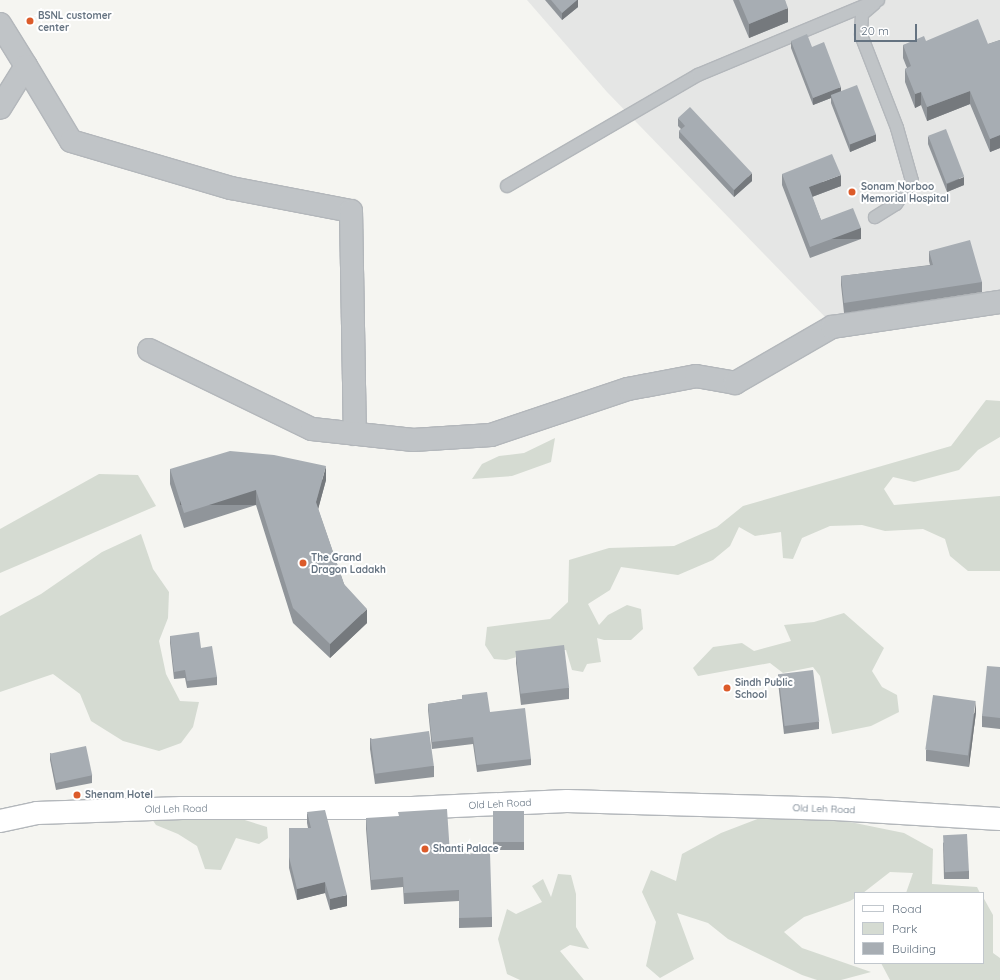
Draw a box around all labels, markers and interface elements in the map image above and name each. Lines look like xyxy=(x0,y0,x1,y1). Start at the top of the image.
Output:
place label: BSNL customer center xyxy=(38,9,112,32)
marker: BSNL customer center xyxy=(25,16,35,26)
scale bar xyxy=(856,16,919,42)
text: 20 m xyxy=(861,23,889,38)
place label: Sonam Norboo Memorial Hospital xyxy=(861,180,949,204)
marker: Sonam Norboo Memorial Hospital xyxy=(846,186,858,198)
place label: The Grand Dragon Ladakh xyxy=(311,551,386,574)
marker: The Grand Dragon Ladakh xyxy=(298,558,308,568)
place label: Sindh Public School xyxy=(735,676,793,700)
marker: Sindh Public School xyxy=(722,683,732,693)
place label: Shenam Hotel xyxy=(85,789,153,801)
marker: Shenam Hotel xyxy=(72,790,82,800)
street label: Old Leh Road xyxy=(468,796,532,812)
street label: Old Leh Road xyxy=(144,802,208,816)
street label: Old Leh Road xyxy=(792,802,856,816)
place label: Shanti Palace xyxy=(433,843,499,855)
marker: Shanti Palace xyxy=(420,844,430,854)
legend xyxy=(854,892,984,964)
text: Road xyxy=(892,901,922,916)
text: Park xyxy=(892,921,917,936)
text: Building xyxy=(892,941,936,956)

